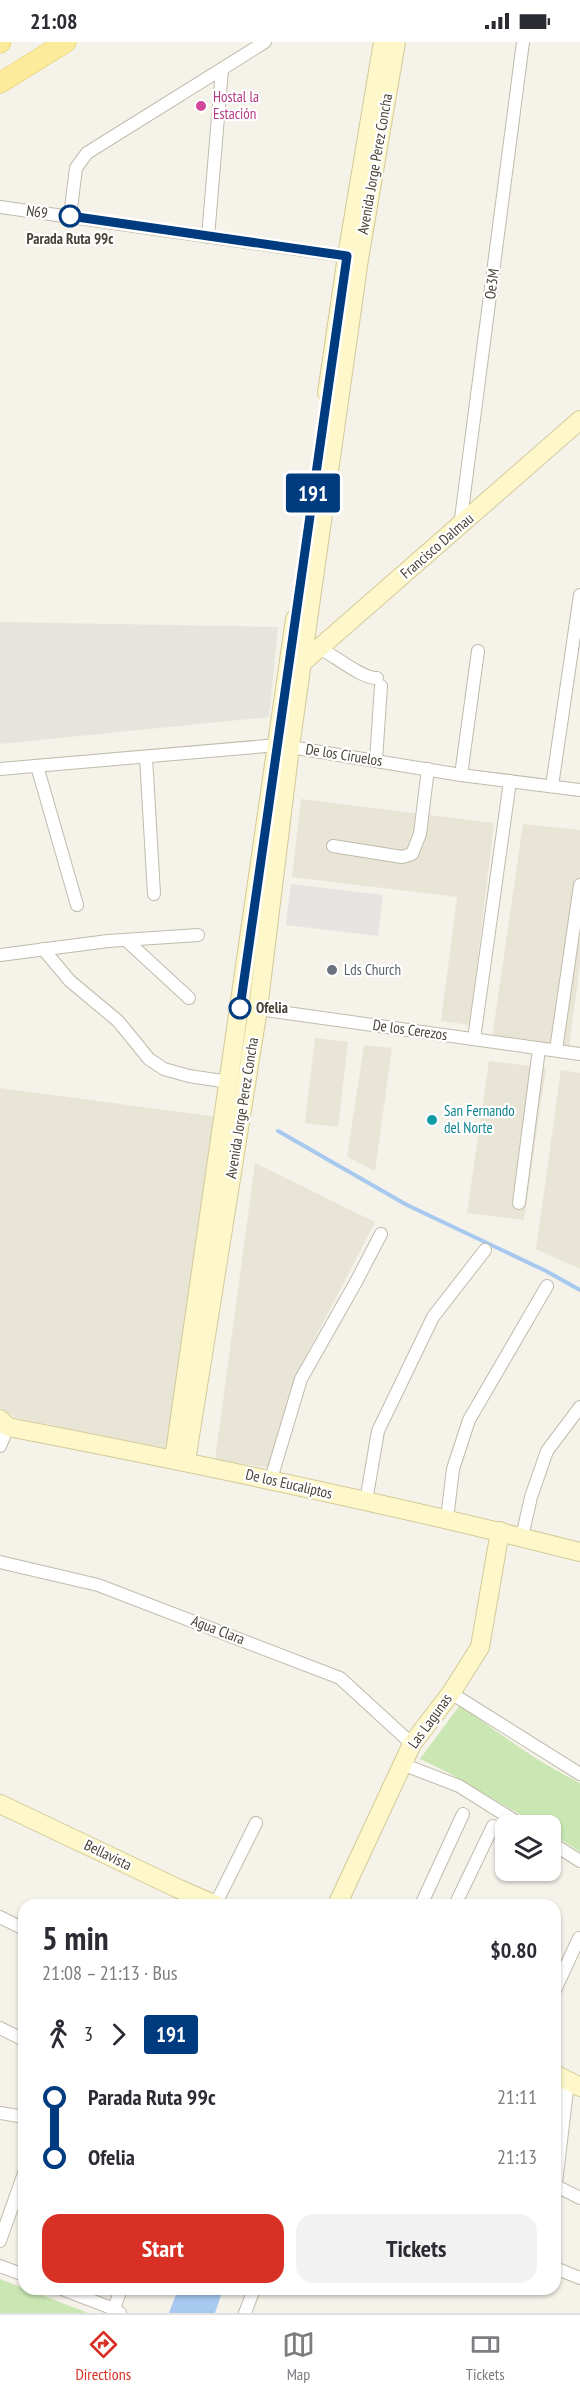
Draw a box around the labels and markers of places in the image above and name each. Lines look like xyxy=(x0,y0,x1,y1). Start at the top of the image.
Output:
place label: Hostal la Estación xyxy=(213,87,259,123)
marker: Hostal la Estación xyxy=(194,99,208,113)
marker: Parada Ruta 99c xyxy=(59,205,81,227)
place label: Parada Ruta 99c xyxy=(26,229,114,248)
place label: Lds Church xyxy=(344,960,401,979)
marker: Lds Church xyxy=(325,963,339,977)
marker: Ofelia xyxy=(229,997,251,1019)
place label: Ofelia xyxy=(256,998,288,1017)
place label: San Fernando del Norte xyxy=(444,1101,515,1137)
marker: San Fernando del Norte xyxy=(425,1113,439,1127)

